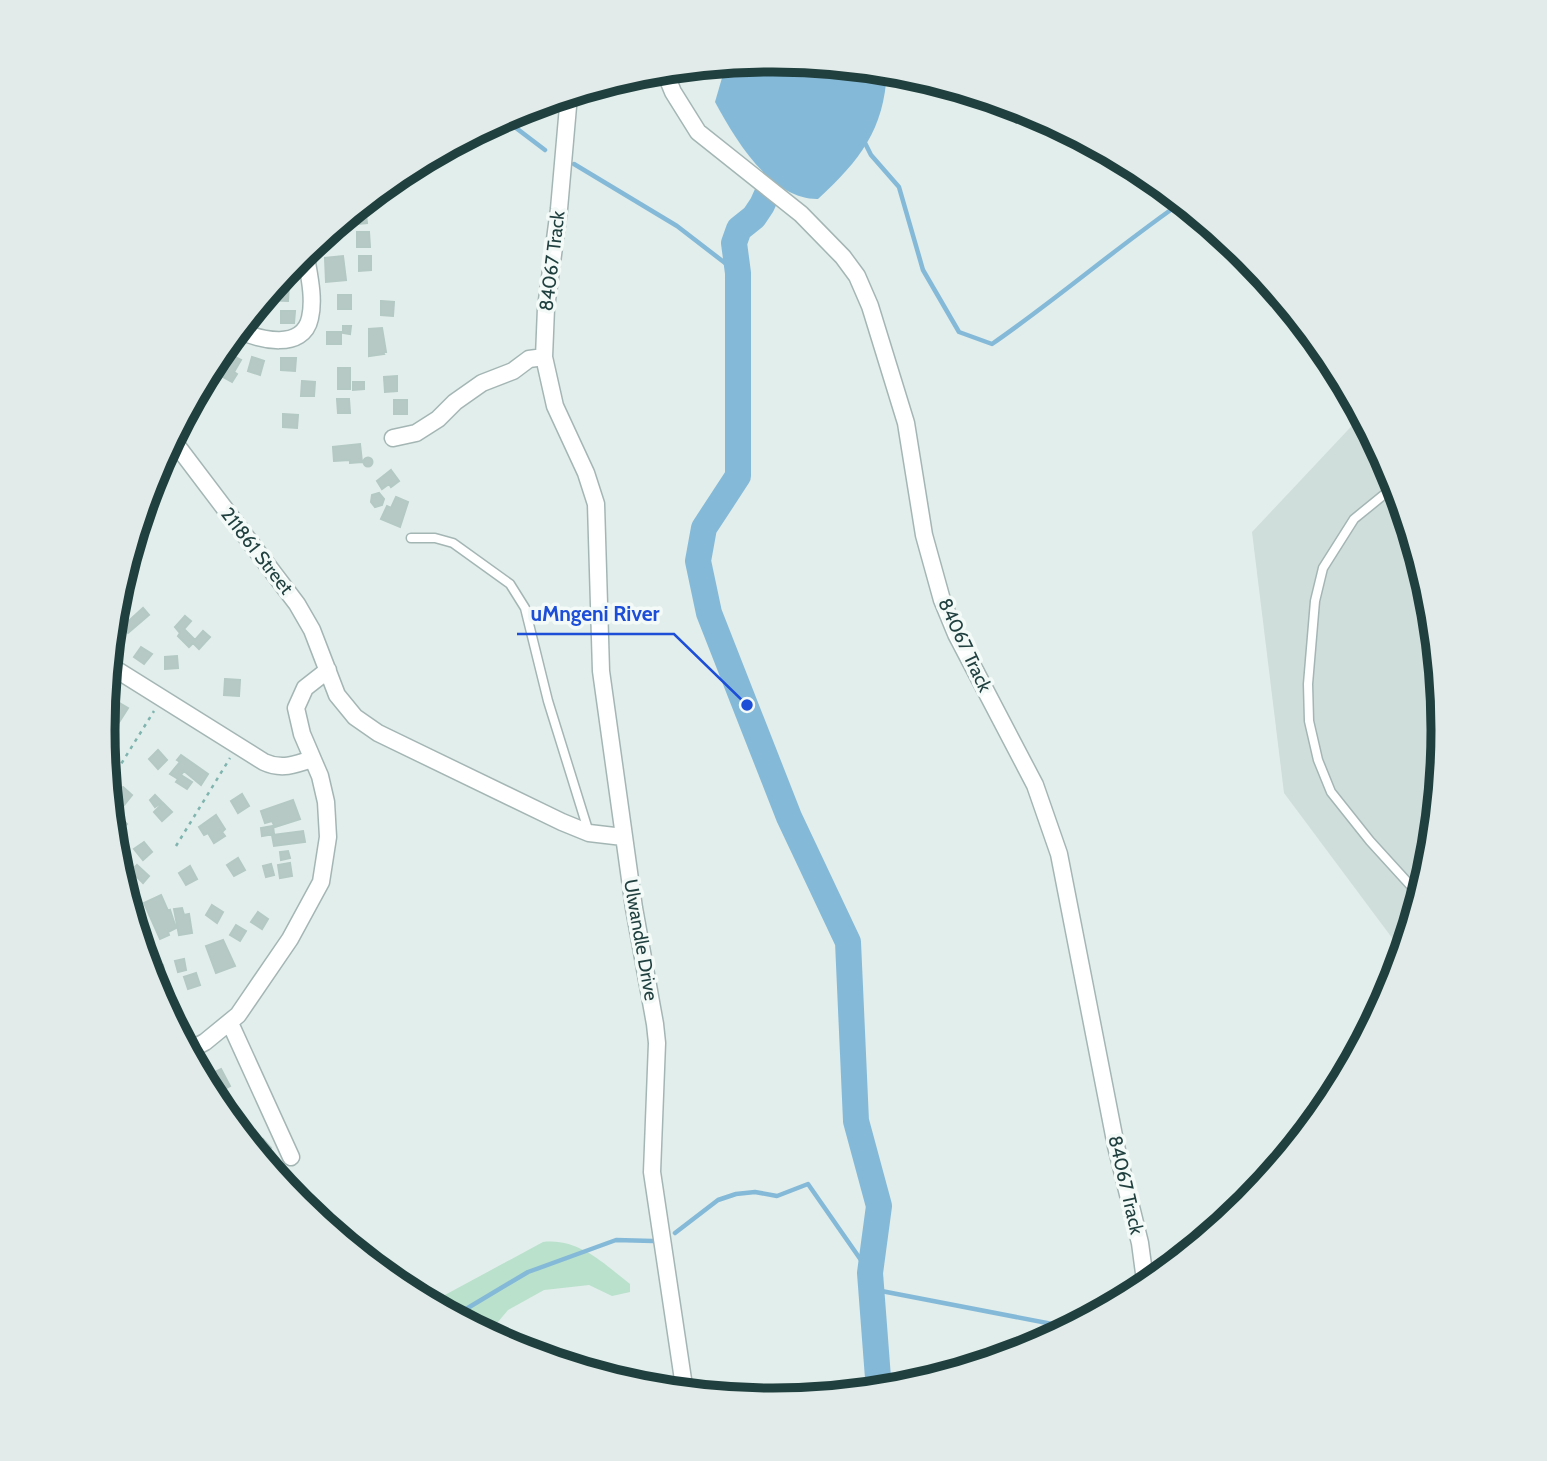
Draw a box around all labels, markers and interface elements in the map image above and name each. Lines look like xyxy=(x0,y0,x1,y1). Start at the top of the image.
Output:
street label: 84067 Track xyxy=(534,209,570,312)
street label: 211861 Street xyxy=(216,503,298,599)
callout: uMngeni River xyxy=(517,592,674,634)
street label: 84067 Track xyxy=(933,594,997,696)
text: uMngeni River xyxy=(531,601,659,626)
street label: Ulwandle Drive xyxy=(619,877,663,1003)
street label: 84067 Track xyxy=(1103,1133,1149,1237)

